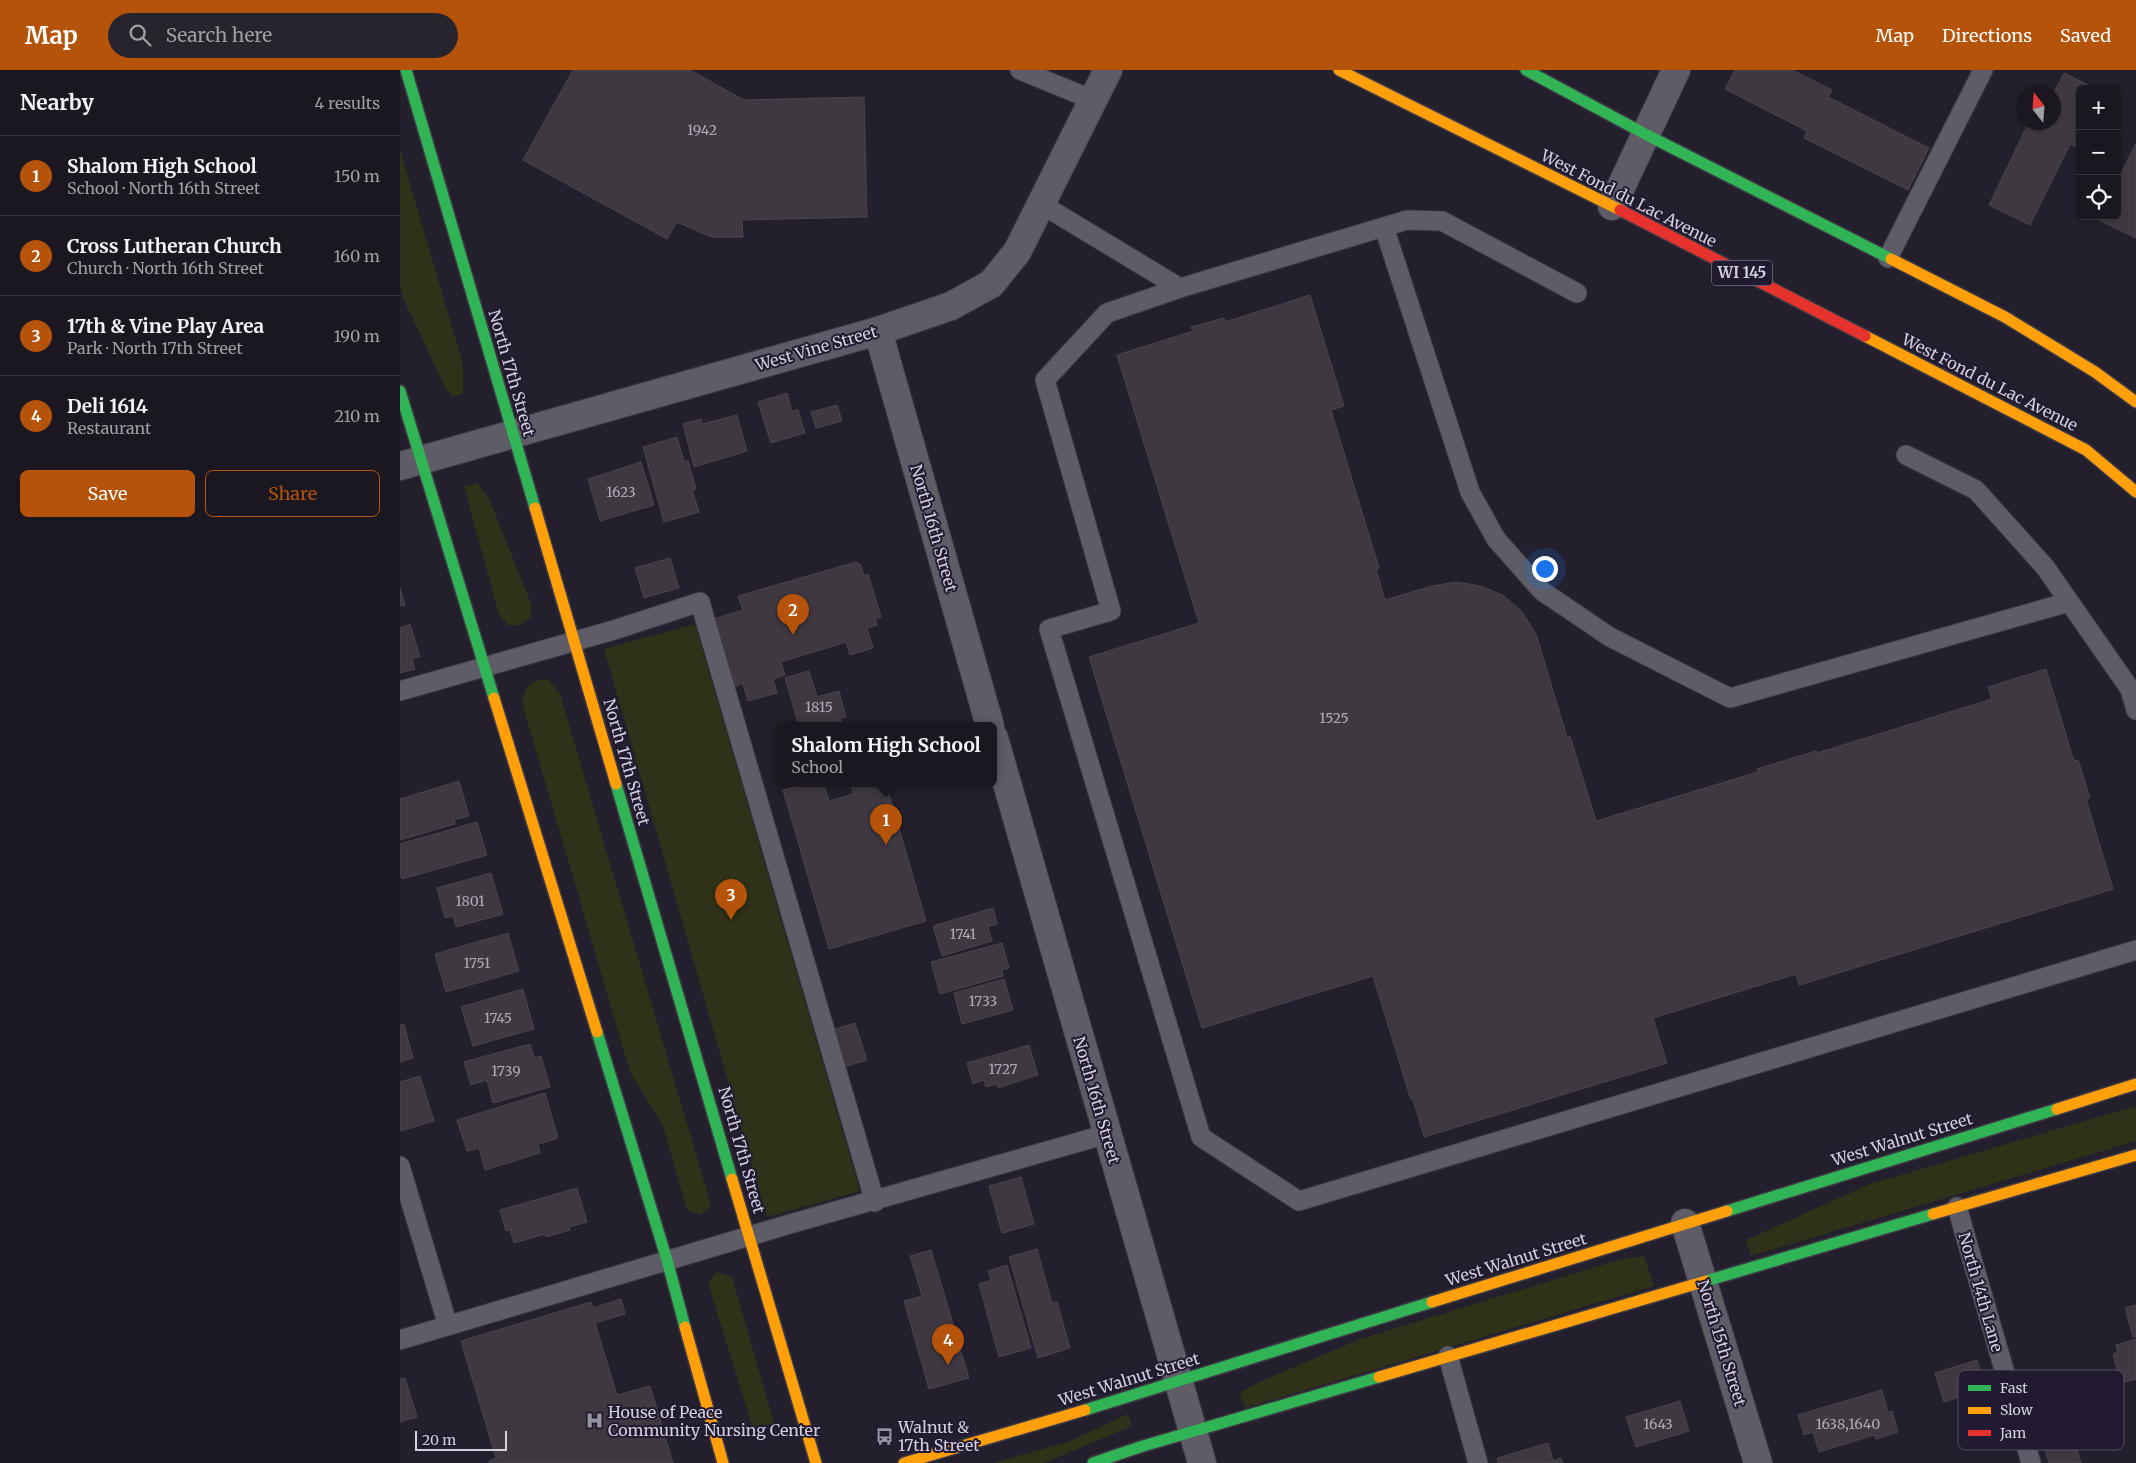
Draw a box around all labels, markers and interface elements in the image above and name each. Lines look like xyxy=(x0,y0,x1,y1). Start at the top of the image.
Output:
search box xyxy=(108,13,458,58)
text: Map xyxy=(25,20,78,51)
icon: search xyxy=(126,21,154,49)
text: Search here xyxy=(166,23,272,47)
text: Map xyxy=(1876,24,1914,47)
text: Directions xyxy=(1942,24,2032,47)
text: Saved xyxy=(2060,24,2111,47)
north arrow xyxy=(2016,85,2061,130)
map controls xyxy=(2076,85,2121,220)
button: + xyxy=(2076,85,2121,130)
text: Nearby xyxy=(20,89,94,116)
text: 4 results xyxy=(314,93,380,113)
house number: 1942 xyxy=(687,121,717,139)
button: − xyxy=(2076,130,2121,175)
street label: West Fond du Lac Avenue xyxy=(1537,144,1720,251)
text: Shalom High School xyxy=(67,154,257,178)
text: 1 xyxy=(32,166,40,186)
text: 150 m xyxy=(334,166,380,186)
button: locate xyxy=(2076,175,2121,220)
text: School · North 16th Street xyxy=(67,178,260,198)
text: Cross Lutheran Church xyxy=(67,234,282,258)
text: 2 xyxy=(31,246,41,266)
text: 160 m xyxy=(334,246,380,266)
text: Church · North 16th Street xyxy=(67,258,264,278)
road number: WI 145 xyxy=(1712,260,1772,286)
street label: North 17th Street xyxy=(484,307,540,439)
text: 17th & Vine Play Area xyxy=(67,314,264,338)
street label: West Vine Street xyxy=(752,321,880,375)
text: 3 xyxy=(31,326,41,346)
text: 190 m xyxy=(334,326,380,346)
street label: West Fond du Lac Avenue xyxy=(1898,328,2081,435)
text: Park · North 17th Street xyxy=(67,338,243,358)
text: Deli 1614 xyxy=(67,394,148,418)
text: 4 xyxy=(31,406,41,426)
text: 210 m xyxy=(335,406,380,426)
text: Restaurant xyxy=(67,418,151,438)
street label: North 16th Street xyxy=(906,462,962,595)
button: Save xyxy=(20,470,195,517)
button: Share xyxy=(205,470,380,517)
house number: 1623 xyxy=(606,483,636,501)
your location xyxy=(1532,556,1558,582)
pin: 2 xyxy=(777,594,809,635)
street label: North 17th Street xyxy=(599,696,655,828)
house number: 1815 xyxy=(805,698,833,716)
house number: 1525 xyxy=(1319,709,1349,727)
popup xyxy=(775,722,997,787)
text: Shalom High School xyxy=(791,733,981,757)
text: School xyxy=(791,757,843,777)
pin: 1 xyxy=(870,804,902,845)
pin: 3 xyxy=(715,879,747,920)
house number: 1801 xyxy=(455,892,485,910)
house number: 1741 xyxy=(950,925,976,943)
house number: 1751 xyxy=(464,954,490,972)
house number: 1733 xyxy=(969,992,997,1010)
house number: 1745 xyxy=(484,1009,512,1027)
street label: North 16th Street xyxy=(1069,1034,1125,1167)
house number: 1727 xyxy=(988,1060,1018,1078)
house number: 1739 xyxy=(491,1062,521,1080)
street label: North 17th Street xyxy=(714,1084,770,1216)
street label: West Walnut Street xyxy=(1828,1108,1976,1170)
street label: West Walnut Street xyxy=(1442,1228,1590,1290)
street label: North 14th Lane xyxy=(1954,1230,2008,1354)
street label: North 15th Street xyxy=(1693,1277,1751,1409)
pin: 4 xyxy=(932,1324,964,1365)
street label: West Walnut Street xyxy=(1055,1348,1203,1410)
legend xyxy=(1958,1370,2124,1450)
text: Fast xyxy=(2000,1379,2028,1397)
text: Slow xyxy=(2000,1401,2033,1419)
place label: House of Peace Community Nursing Center xyxy=(608,1402,820,1440)
hospital icon: House of Peace Community Nursing Center xyxy=(584,1411,604,1431)
house number: 1643 xyxy=(1643,1415,1673,1433)
house number: 1638,1640 xyxy=(1816,1415,1880,1433)
place label: Walnut & 17th Street xyxy=(897,1417,980,1455)
text: Jam xyxy=(1999,1424,2026,1442)
bus stop icon: Walnut & 17th Street xyxy=(874,1426,894,1446)
scale bar xyxy=(415,1428,508,1451)
text: 20 m xyxy=(422,1431,456,1449)

